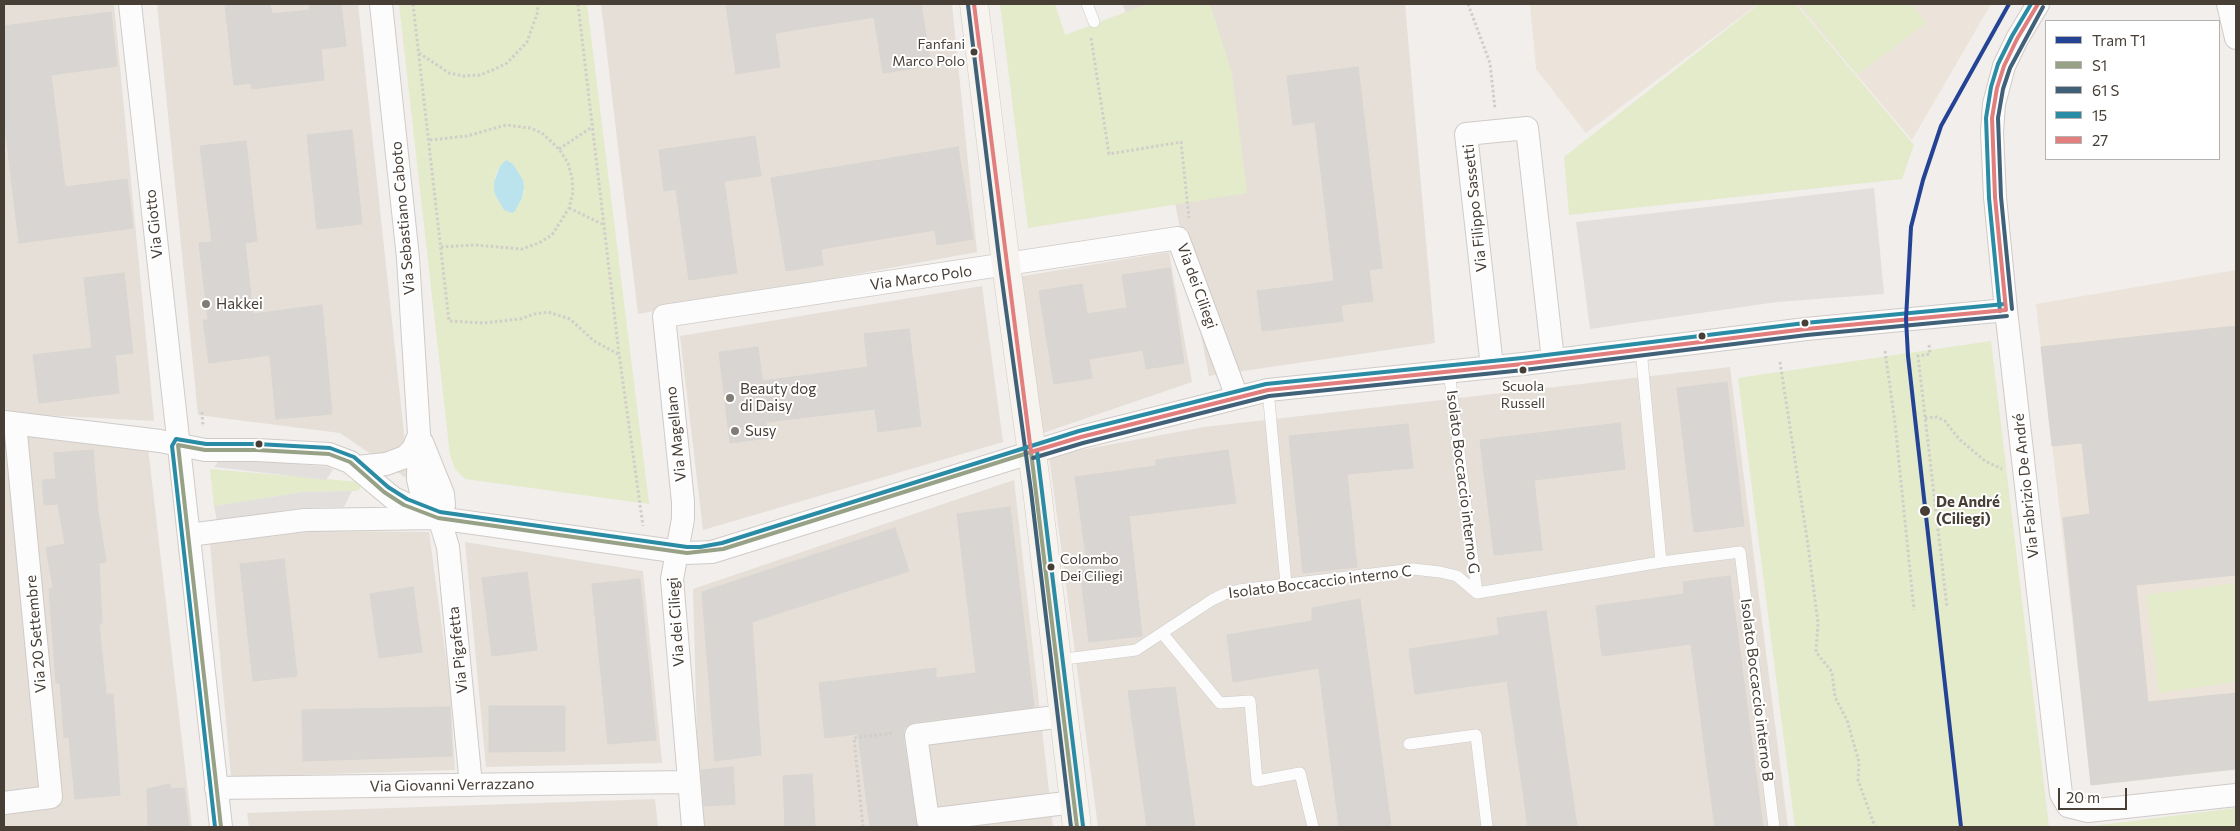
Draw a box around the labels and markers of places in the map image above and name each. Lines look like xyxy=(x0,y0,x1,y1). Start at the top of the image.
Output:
place label: Fanfani Marco Polo xyxy=(892,36,965,68)
marker: Fanfani Marco Polo xyxy=(969,47,979,57)
place label: Hakkei xyxy=(216,295,263,313)
marker: Hakkei xyxy=(200,298,212,310)
unlabelled marker xyxy=(1800,318,1810,328)
unlabelled marker xyxy=(1697,331,1707,341)
marker: Scuola Russell xyxy=(1518,365,1528,375)
place label: Scuola Russell xyxy=(1501,378,1545,411)
place label: Beauty dog di Daisy xyxy=(740,380,816,415)
marker: Beauty dog di Daisy xyxy=(724,392,736,404)
place label: Susy xyxy=(745,422,777,440)
marker: Susy xyxy=(729,425,741,437)
unlabelled marker xyxy=(254,439,264,449)
place label: De André (Ciliegi) xyxy=(1936,493,2000,528)
marker: De André (Ciliegi) xyxy=(1918,504,1932,518)
place label: Colombo Dei Ciliegi xyxy=(1060,551,1123,584)
marker: Colombo Dei Ciliegi xyxy=(1046,562,1056,572)

